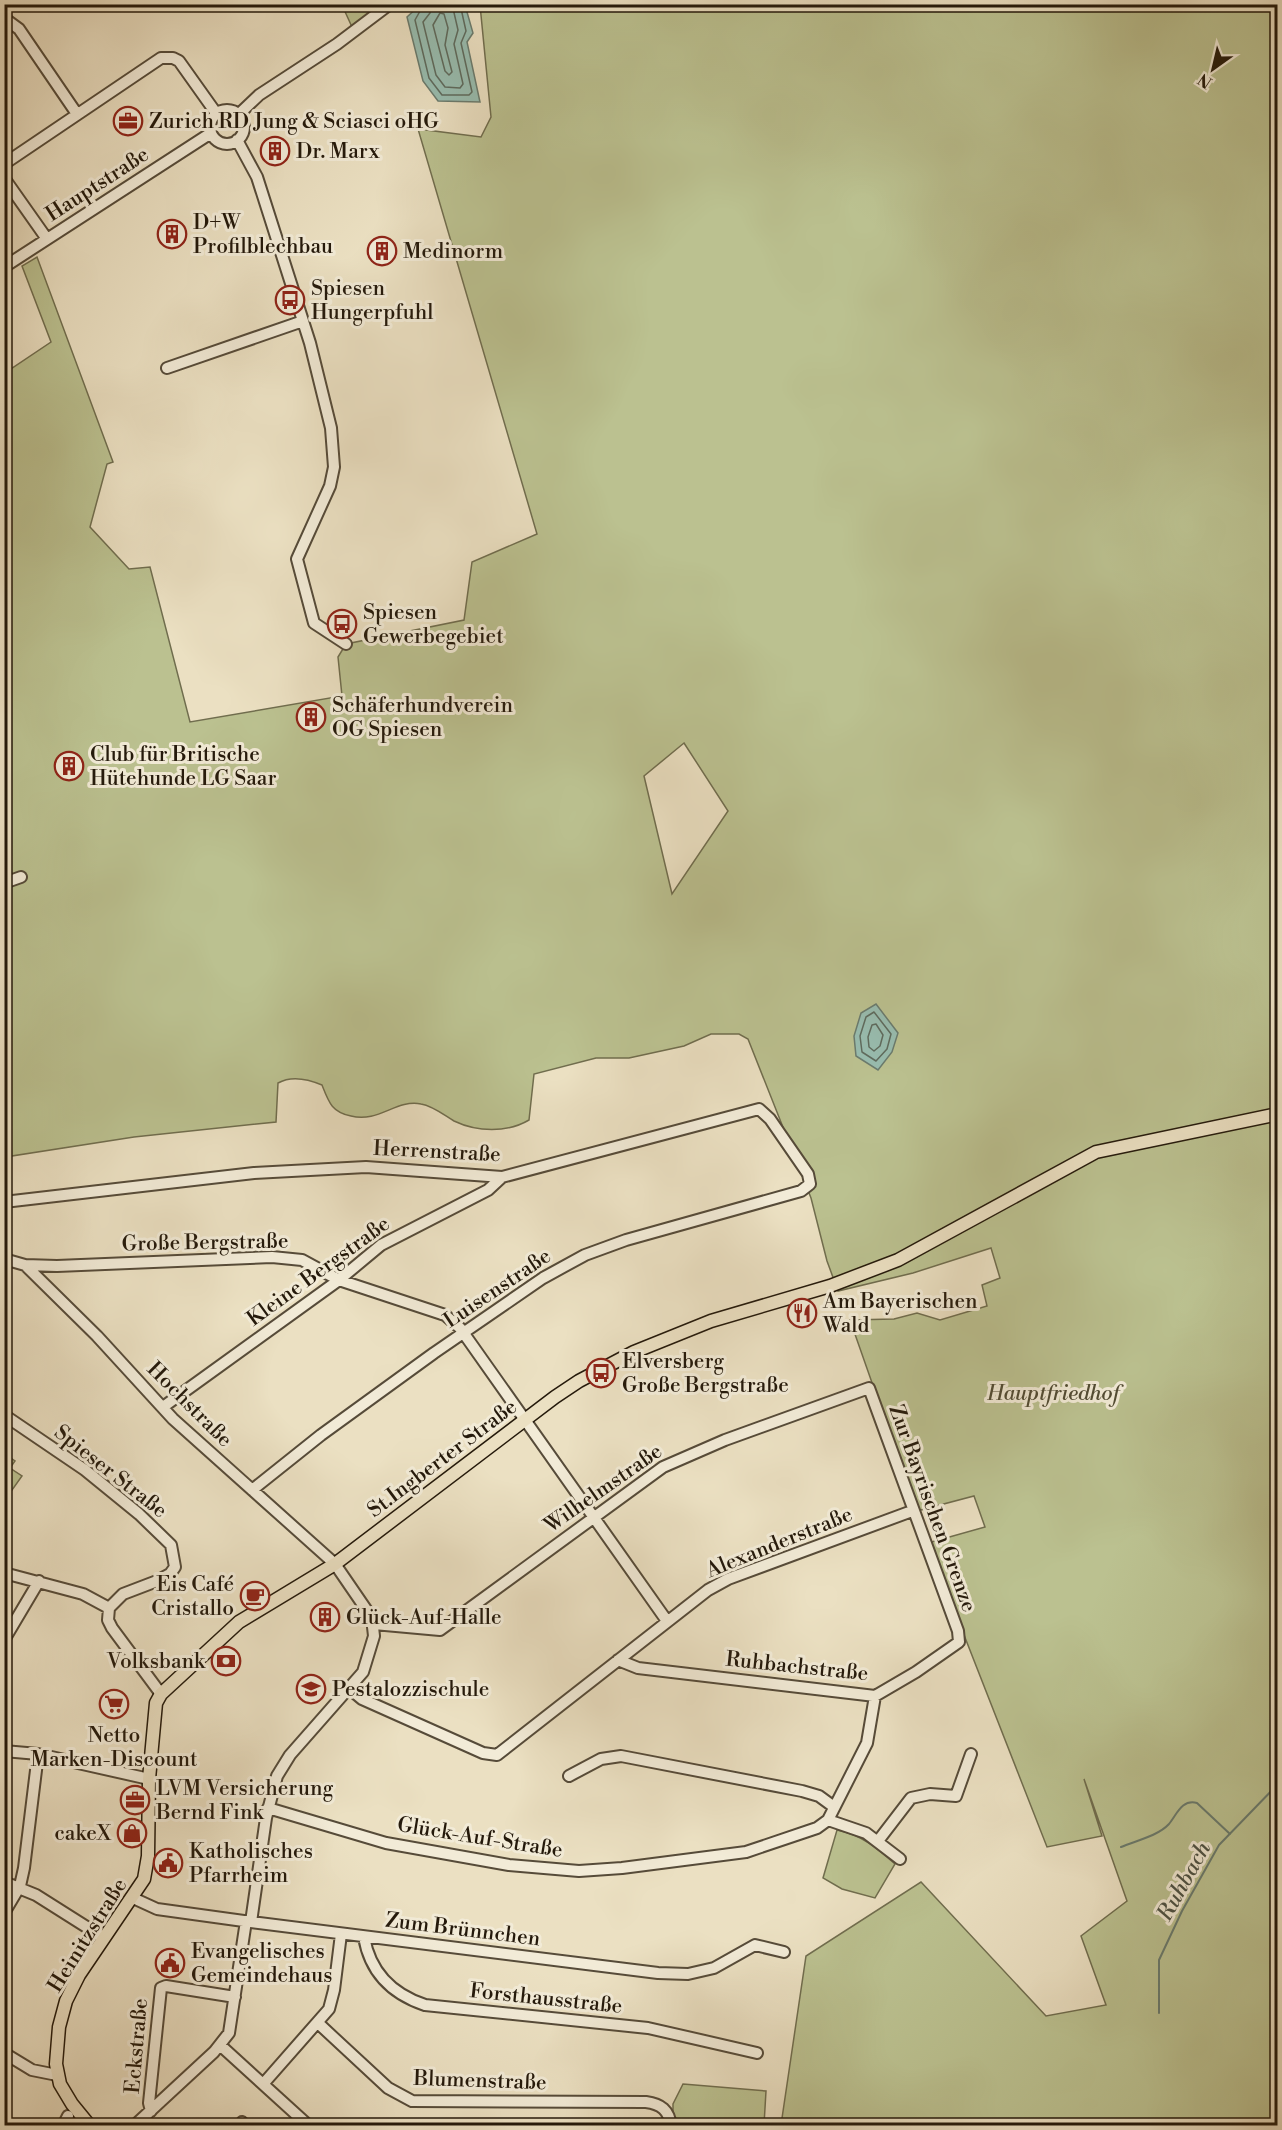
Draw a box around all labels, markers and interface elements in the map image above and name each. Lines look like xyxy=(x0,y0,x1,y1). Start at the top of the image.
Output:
north arrow xyxy=(1183,39,1243,99)
text: N xyxy=(1194,69,1216,92)
office icon: Zurich RD Jung & Sciasci oHG xyxy=(112,105,144,137)
place label: Zurich RD Jung & Sciasci oHG xyxy=(149,109,439,135)
building icon: Dr. Marx xyxy=(259,135,291,167)
place label: Dr. Marx xyxy=(296,139,380,165)
street label: Hauptstraße xyxy=(41,142,154,228)
place label: D+W Profilblechbau xyxy=(193,210,333,260)
building icon: D+W Profilblechbau xyxy=(156,218,188,250)
building icon: Medinorm xyxy=(366,235,398,267)
place label: Medinorm xyxy=(403,239,503,265)
place label: Spiesen Hungerpfuhl xyxy=(311,276,433,326)
bus stop icon: Spiesen Hungerpfuhl xyxy=(274,284,306,316)
place label: Spiesen Gewerbegebiet xyxy=(363,600,504,650)
bus stop icon: Spiesen Gewerbegebiet xyxy=(326,608,358,640)
place label: Schäferhundverein OG Spiesen xyxy=(332,693,514,743)
building icon: Schäferhundverein OG Spiesen xyxy=(295,701,327,733)
place label: Club für Britische Hütehunde LG Saar xyxy=(90,742,277,792)
building icon: Club für Britische Hütehunde LG Saar xyxy=(53,750,85,782)
street label: Herrenstraße xyxy=(372,1136,501,1168)
street label: Kleine Bergstraße xyxy=(242,1211,395,1332)
street label: Große Bergstraße xyxy=(121,1229,289,1257)
street label: Luisenstraße xyxy=(439,1243,556,1334)
place label: Am Bayerischen Wald xyxy=(822,1289,978,1339)
restaurant icon: Am Bayerischen Wald xyxy=(786,1297,818,1329)
place label: Elversberg Große Bergstraße xyxy=(622,1349,789,1399)
street label: Hochstraße xyxy=(141,1356,238,1453)
bus stop icon: Elversberg Große Bergstraße xyxy=(585,1357,617,1389)
park label: Hauptfriedhof xyxy=(986,1381,1125,1407)
street label: St.Ingberter Straße xyxy=(363,1394,523,1524)
street label: Zur Bayrischen Grenze xyxy=(882,1401,982,1616)
street label: Spieser Straße xyxy=(49,1420,172,1524)
street label: Wilhelmstraße xyxy=(539,1439,668,1540)
street label: Alexanderstraße xyxy=(701,1502,856,1585)
place label: Eis Café Cristallo xyxy=(151,1572,234,1622)
cafe icon: Eis Café Cristallo xyxy=(239,1580,271,1612)
building icon: Glück-Auf-Halle xyxy=(309,1601,341,1633)
place label: Glück-Auf-Halle xyxy=(346,1605,502,1631)
bank icon: Volksbank xyxy=(210,1645,242,1677)
street label: Ruhbachstraße xyxy=(724,1647,870,1687)
place label: Volksbank xyxy=(106,1649,206,1675)
school or university icon: Pestalozzischule xyxy=(295,1673,327,1705)
place label: Pestalozzischule xyxy=(332,1677,489,1703)
supermarket icon: Netto Marken-Discount xyxy=(98,1688,130,1720)
place label: Netto Marken-Discount xyxy=(31,1723,198,1773)
place label: LVM Versicherung Bernd Fink xyxy=(155,1776,333,1826)
office icon: LVM Versicherung Bernd Fink xyxy=(119,1784,151,1816)
street label: Glück-Auf-Straße xyxy=(395,1812,564,1864)
shop icon: cakeX xyxy=(116,1817,148,1849)
place label: cakeX xyxy=(54,1821,112,1847)
water label: Ruhbach xyxy=(1151,1837,1217,1927)
place label: Katholisches Pfarrheim xyxy=(189,1839,313,1889)
public building icon: Katholisches Pfarrheim xyxy=(152,1847,184,1879)
street label: Heinitzstraße xyxy=(42,1874,133,1997)
street label: Zum Brünnchen xyxy=(384,1908,542,1952)
place label: Evangelisches Gemeindehaus xyxy=(191,1939,332,1989)
public building icon: Evangelisches Gemeindehaus xyxy=(154,1947,186,1979)
street label: Forsthausstraße xyxy=(468,1978,624,2020)
street label: Eckstraße xyxy=(120,1997,154,2095)
street label: Blumenstraße xyxy=(412,2066,547,2096)

